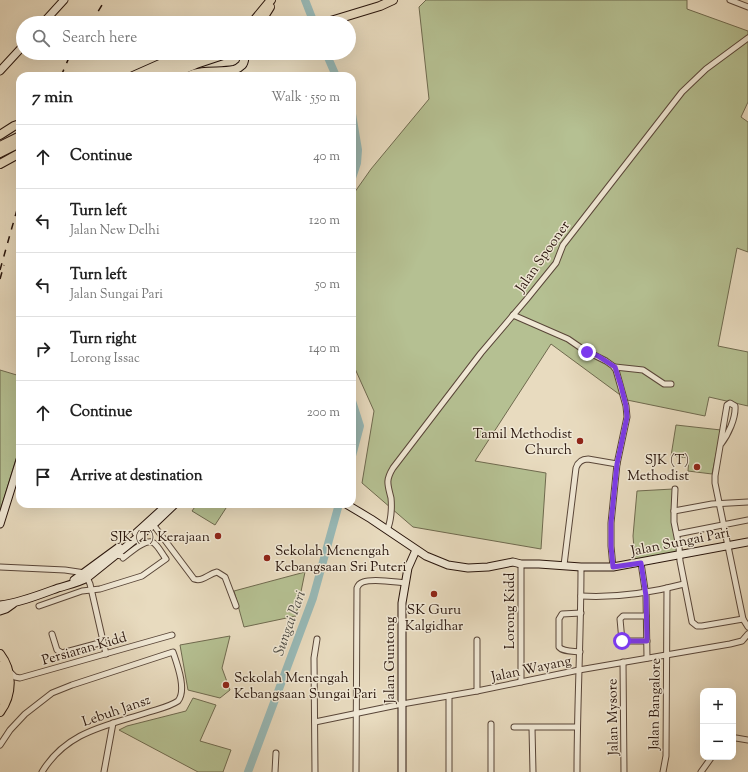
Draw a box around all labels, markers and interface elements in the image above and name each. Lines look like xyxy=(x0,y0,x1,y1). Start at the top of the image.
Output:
search box xyxy=(16,16,356,60)
icon: search xyxy=(30,27,52,49)
text: Search here xyxy=(62,28,137,49)
text: 7 min xyxy=(32,86,73,110)
text: Walk · 550 m xyxy=(271,89,340,107)
icon: ahead xyxy=(32,146,54,168)
text: Continue xyxy=(70,146,132,167)
text: 40 m xyxy=(313,148,340,166)
text: Turn left xyxy=(70,201,127,222)
icon: left xyxy=(32,210,54,232)
text: 120 m xyxy=(309,212,340,230)
street label: Jalan Spooner xyxy=(511,217,576,298)
text: Jalan New Delhi xyxy=(70,222,160,240)
text: Turn left xyxy=(70,265,127,286)
icon: left xyxy=(32,274,54,296)
text: 50 m xyxy=(315,276,340,294)
text: Jalan Sungai Pari xyxy=(70,286,163,304)
text: Turn right xyxy=(70,329,136,350)
icon: right xyxy=(32,338,54,360)
text: 140 m xyxy=(309,340,340,358)
route end xyxy=(578,343,596,361)
text: Lorong Issac xyxy=(70,350,140,368)
icon: ahead xyxy=(32,402,54,424)
text: Continue xyxy=(70,402,132,423)
text: 200 m xyxy=(307,404,340,422)
place label: Tamil Methodist Church xyxy=(473,425,572,461)
marker: Tamil Methodist Church xyxy=(575,436,585,446)
place label: SJK (T) Methodist xyxy=(627,451,689,487)
marker: SJK (T) Methodist xyxy=(692,462,702,472)
icon: arrive xyxy=(32,466,54,488)
text: Arrive at destination xyxy=(70,466,203,487)
street label: Jalan Sungai Pari xyxy=(628,524,731,563)
place label: SJK (T) Kerajaan xyxy=(110,528,210,548)
marker: SJK (T) Kerajaan xyxy=(213,531,223,541)
place label: Sekolah Menengah Kebangsaan Sri Puteri xyxy=(275,542,407,578)
marker: Sekolah Menengah Kebangsaan Sri Puteri xyxy=(262,553,272,563)
street label: Lorong Kidd xyxy=(501,573,521,649)
water label: Sungai Pari xyxy=(269,588,312,659)
marker: SK Guru Kalgidhar xyxy=(429,589,439,599)
place label: SK Guru Kalgidhar xyxy=(405,601,464,637)
street label: Jalan Guntong xyxy=(381,616,401,705)
street label: Persiaran Kidd xyxy=(40,628,129,672)
route start xyxy=(613,632,631,650)
street label: Jalan Wayang xyxy=(488,652,574,688)
street label: Jalan Bangalore xyxy=(645,658,667,751)
place label: Sekolah Menengah Kebangsaan Sungai Pari xyxy=(234,669,377,705)
street label: Jalan Mysore xyxy=(603,678,625,756)
marker: Sekolah Menengah Kebangsaan Sungai Pari xyxy=(221,680,231,690)
map controls xyxy=(700,688,736,760)
button: + xyxy=(700,688,736,724)
street label: Lebuh Jansz xyxy=(80,691,154,733)
button: − xyxy=(700,724,736,760)

